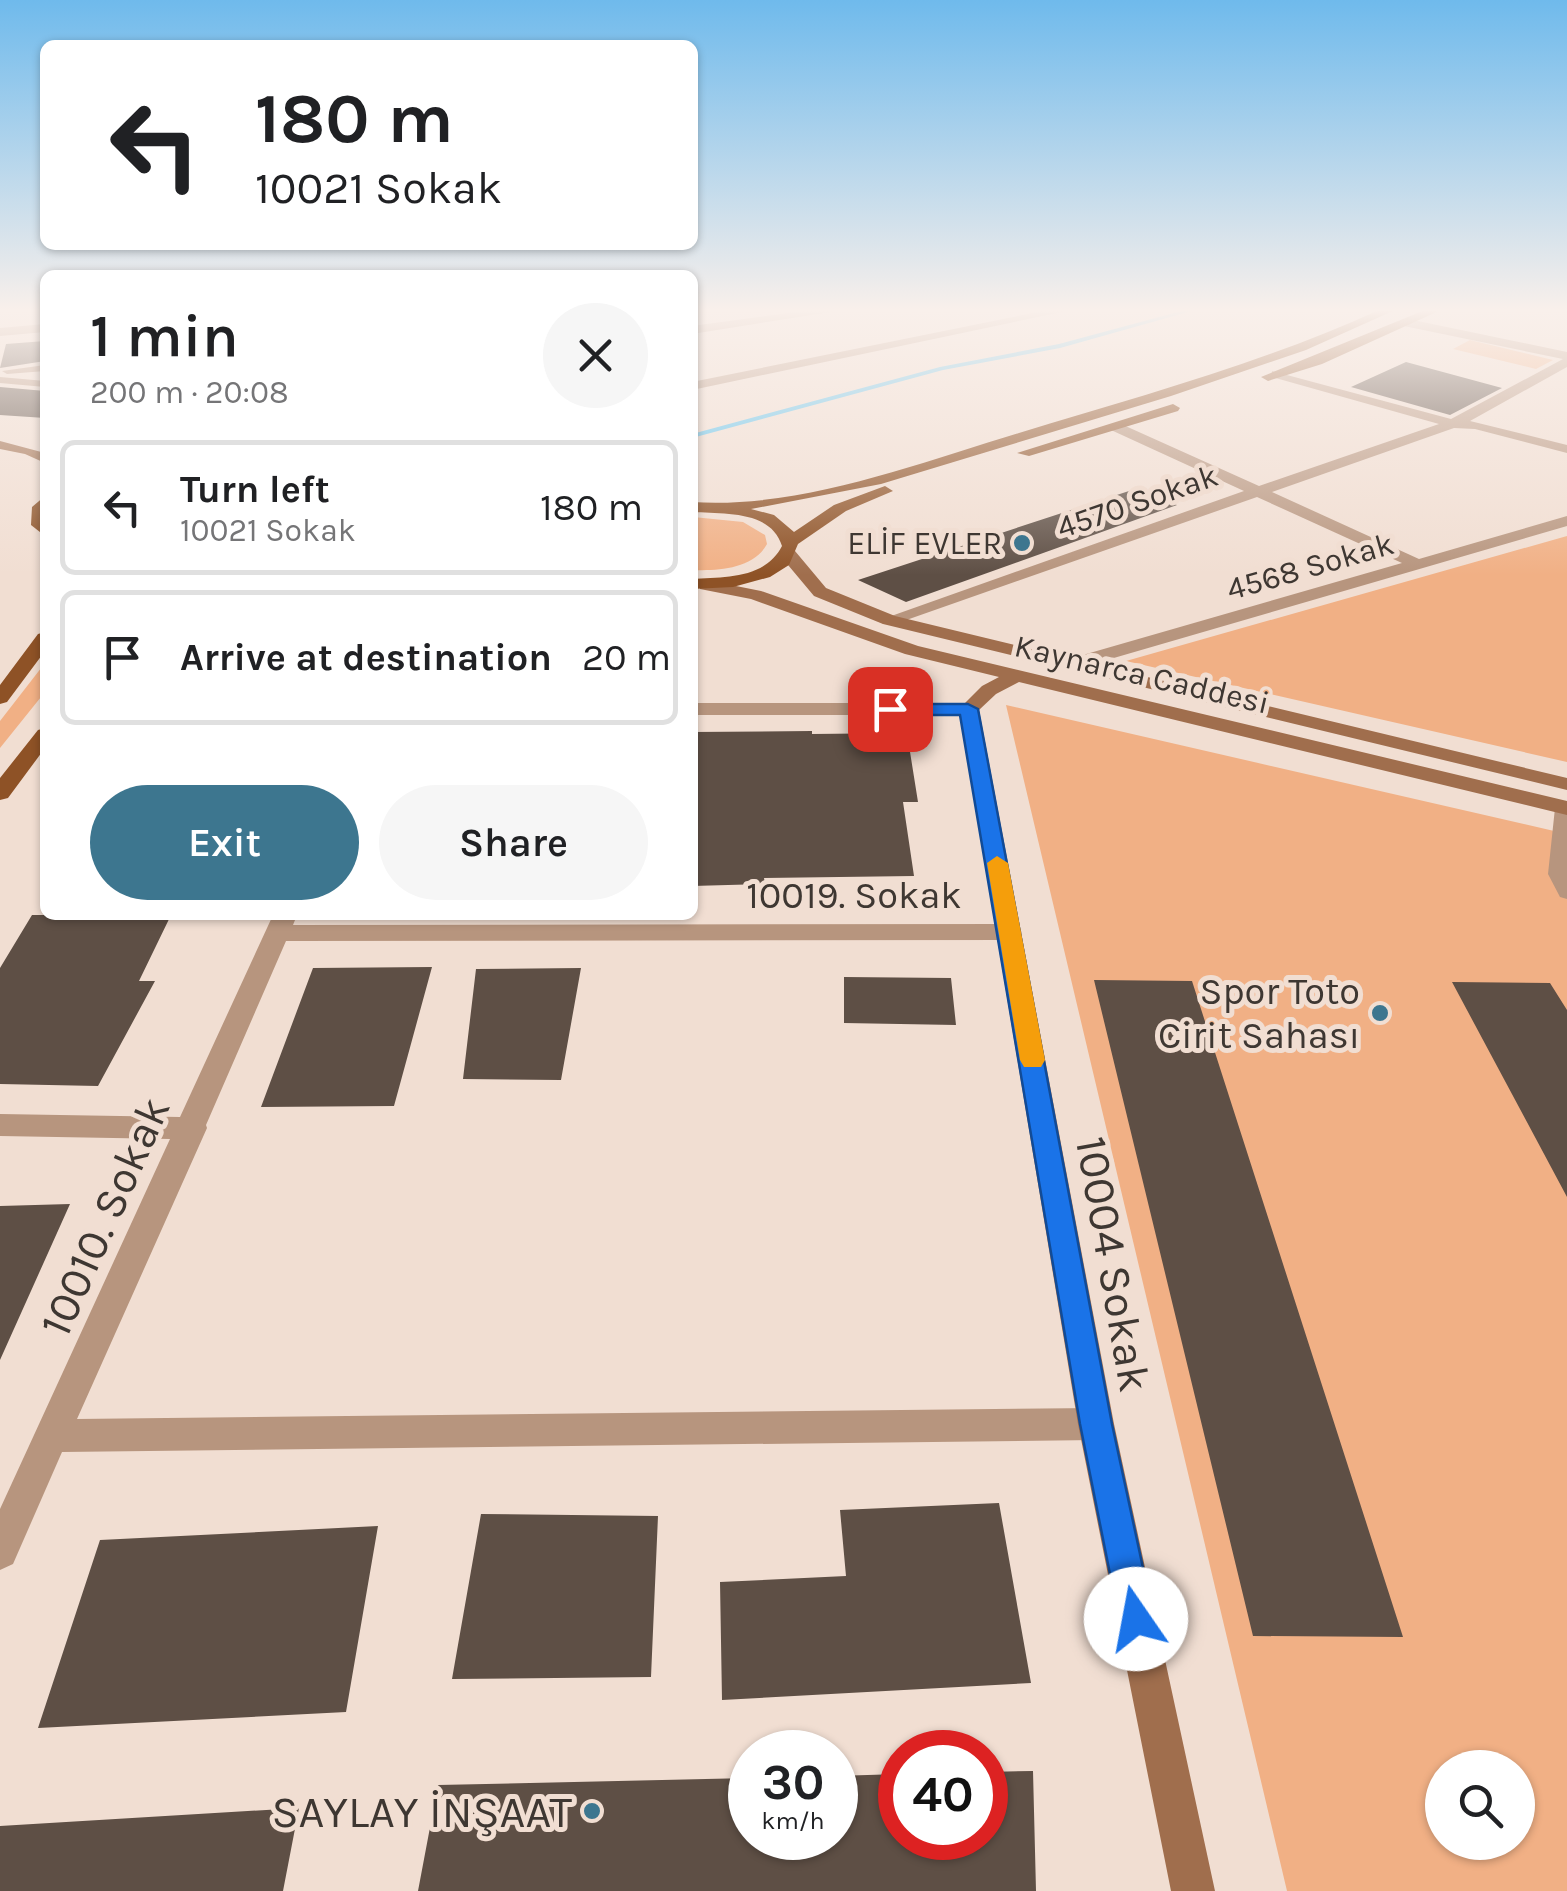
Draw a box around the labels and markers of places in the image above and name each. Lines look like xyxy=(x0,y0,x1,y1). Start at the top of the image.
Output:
place label: ELİF EVLER xyxy=(847,525,1002,562)
marker: ELİF EVLER xyxy=(1011,532,1033,554)
pin xyxy=(848,667,933,752)
place label: Spor Toto Cirit Sahası xyxy=(1158,969,1360,1058)
marker: Spor Toto Cirit Sahası xyxy=(1369,1002,1391,1024)
place label: SAYLAY İNŞAAT xyxy=(271,1786,572,1838)
marker: SAYLAY İNŞAAT xyxy=(581,1800,603,1822)

